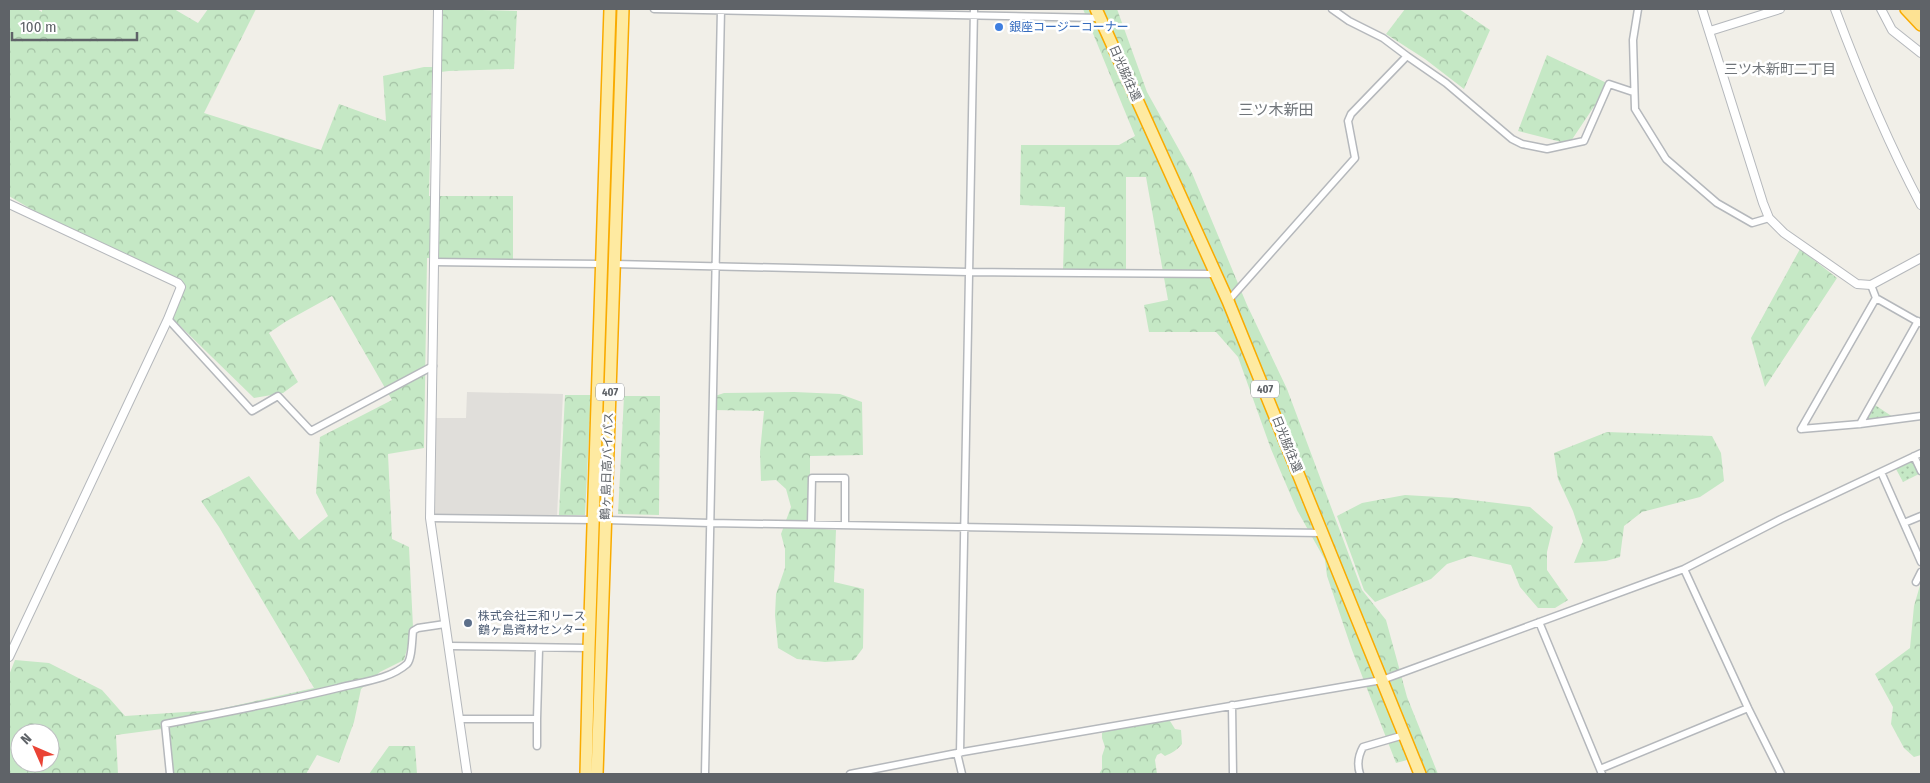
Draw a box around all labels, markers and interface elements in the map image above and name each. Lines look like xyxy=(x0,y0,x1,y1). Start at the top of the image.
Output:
scale bar xyxy=(12,10,138,42)
text: 100 m xyxy=(20,18,57,36)
place label: 銀座コージーコーナー xyxy=(1009,20,1129,34)
marker: 銀座コージーコーナー xyxy=(993,21,1005,33)
street label: 日光脇往還 xyxy=(1106,43,1144,103)
district label: 三ツ木新町二丁目 xyxy=(1724,61,1836,78)
district label: 三ツ木新田 xyxy=(1238,101,1314,119)
road number: 407 xyxy=(1251,380,1279,398)
road number: 407 xyxy=(596,384,624,401)
street label: 鶴ヶ島日高バイパス xyxy=(598,412,616,520)
street label: 日光脇往還 xyxy=(1269,414,1305,474)
place label: 株式会社三和リース 鶴ヶ島資材センター xyxy=(478,609,586,637)
marker: 株式会社三和リース 鶴ヶ島資材センター xyxy=(462,617,474,629)
north arrow xyxy=(10,723,60,773)
text: N xyxy=(17,730,35,748)

